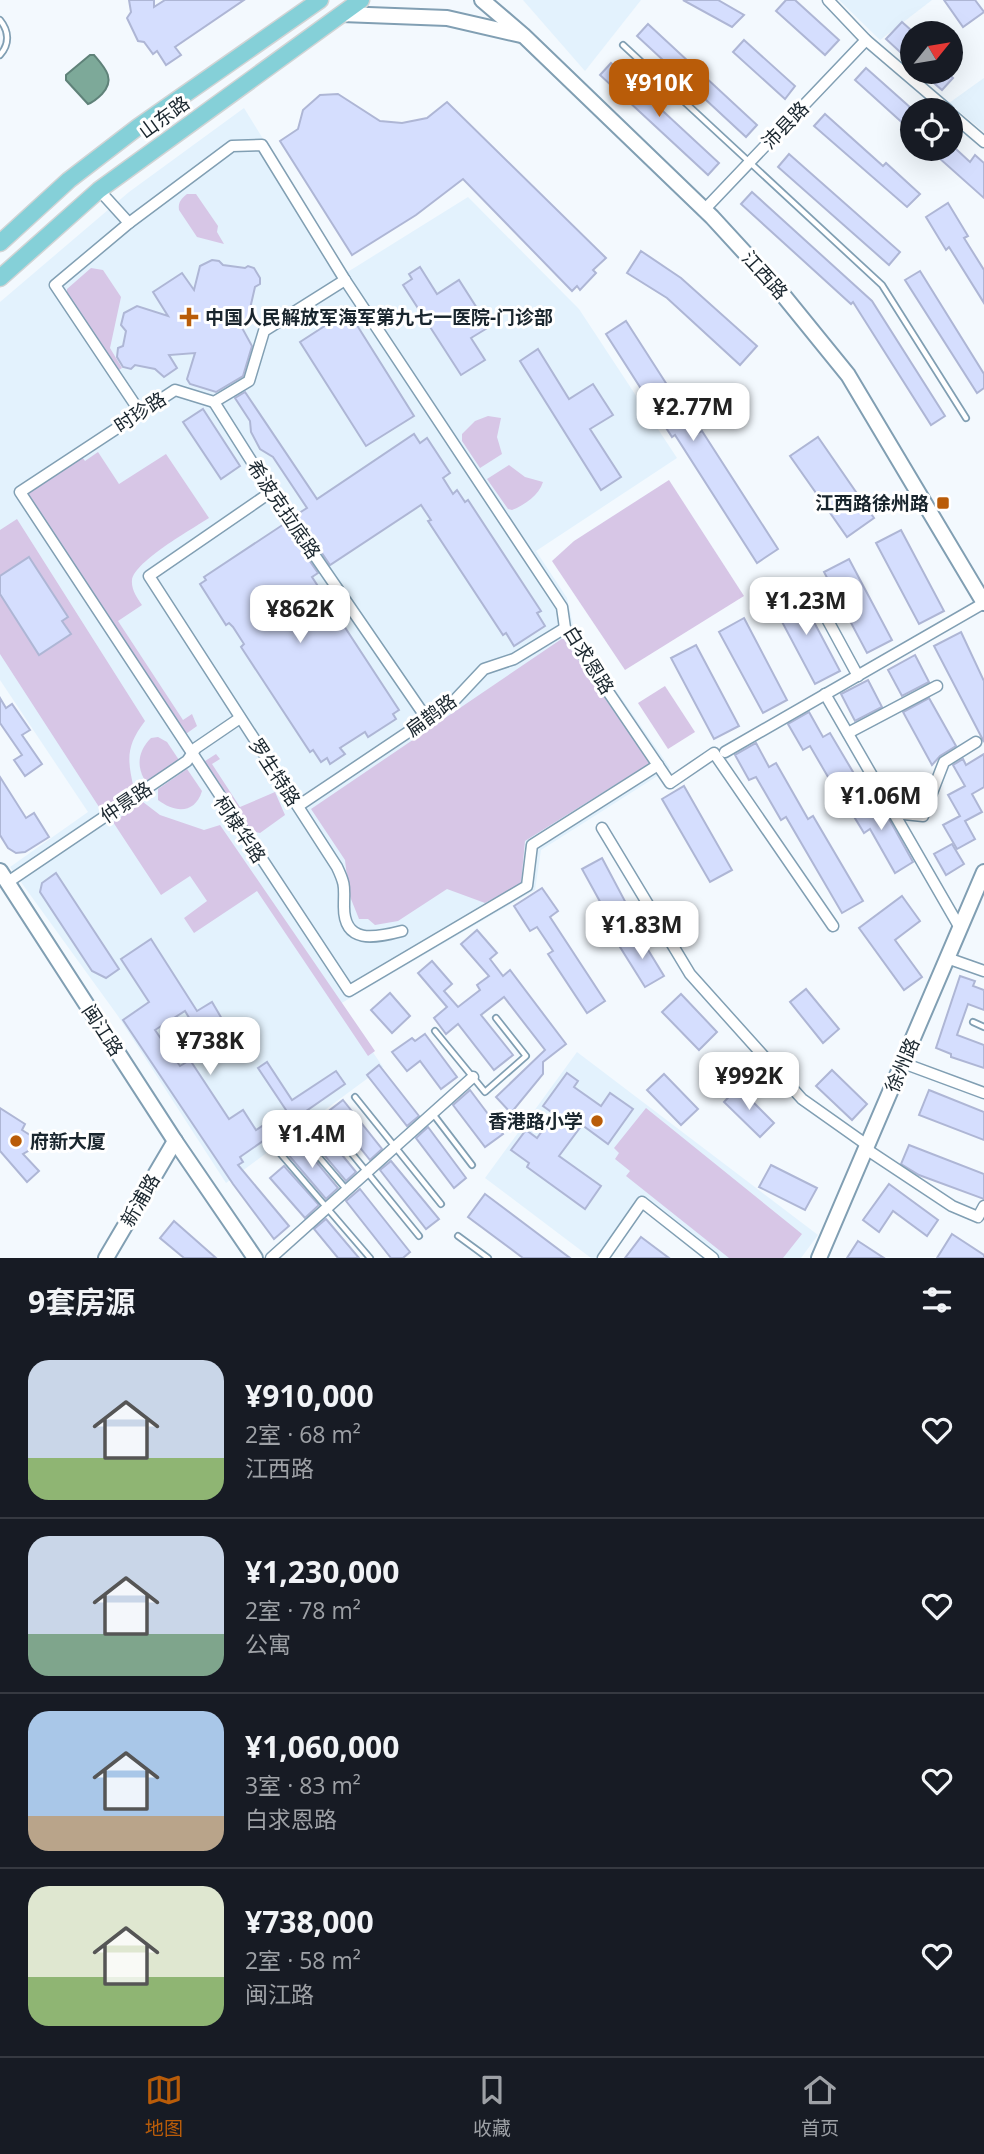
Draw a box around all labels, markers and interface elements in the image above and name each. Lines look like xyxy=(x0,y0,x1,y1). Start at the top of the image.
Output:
north arrow xyxy=(900,21,962,84)
map controls xyxy=(900,21,963,161)
pin: ¥910K xyxy=(610,60,708,119)
text: ¥910K xyxy=(625,66,693,98)
street label: 山东路 xyxy=(133,90,195,144)
street label: 沛县路 xyxy=(756,95,814,155)
button: locate xyxy=(900,98,963,161)
street label: 江西路 xyxy=(736,245,794,305)
place label: 中国人民解放军海军第九七一医院-门诊部 xyxy=(205,304,553,330)
marker: 中国人民解放军海军第九七一医院-门诊部 xyxy=(179,307,199,327)
pin: ¥2.77M xyxy=(636,384,750,443)
street label: 时珍路 xyxy=(109,386,171,438)
text: ¥2.77M xyxy=(653,390,733,422)
street label: 希波克拉底路 xyxy=(241,454,327,564)
place label: 江西路徐州路 xyxy=(815,490,929,516)
marker: 江西路徐州路 xyxy=(935,495,951,511)
pin: ¥1.23M xyxy=(749,578,863,637)
text: ¥1.23M xyxy=(766,584,846,616)
pin: ¥862K xyxy=(251,586,349,645)
text: ¥862K xyxy=(266,592,334,624)
street label: 白求恩路 xyxy=(558,621,620,699)
street label: 扁鹊路 xyxy=(400,688,462,742)
street label: 罗生特路 xyxy=(243,733,307,811)
pin: ¥1.06M xyxy=(824,772,938,832)
street label: 仲景路 xyxy=(95,775,157,829)
text: ¥1.06M xyxy=(841,779,921,811)
street label: 柯棣华路 xyxy=(208,790,272,868)
pin: ¥1.83M xyxy=(585,902,699,961)
text: ¥1.83M xyxy=(602,908,682,940)
street label: 闽江路 xyxy=(77,999,129,1061)
pin: ¥738K xyxy=(161,1018,259,1077)
text: ¥738K xyxy=(176,1024,244,1056)
street label: 徐州路 xyxy=(879,1034,925,1096)
pin: ¥992K xyxy=(700,1052,798,1112)
text: ¥992K xyxy=(715,1059,783,1091)
place label: 香港路小学 xyxy=(488,1108,583,1134)
pin: ¥1.4M xyxy=(263,1110,361,1170)
marker: 香港路小学 xyxy=(589,1113,605,1129)
text: ¥1.4M xyxy=(278,1117,346,1149)
place label: 府新大厦 xyxy=(30,1128,106,1154)
marker: 府新大厦 xyxy=(8,1133,24,1149)
street label: 新浦路 xyxy=(114,1169,166,1231)
text: 9套房源 xyxy=(28,1281,135,1322)
icon: filters xyxy=(918,1281,956,1319)
text: ¥910,000 xyxy=(245,1375,374,1416)
icon: home xyxy=(84,1388,168,1472)
icon: heart xyxy=(918,1411,956,1449)
text: 2室 · 68 m² xyxy=(245,1418,361,1450)
text: 江西路 xyxy=(245,1452,314,1484)
text: ¥1,230,000 xyxy=(245,1551,399,1592)
icon: home xyxy=(84,1564,168,1648)
icon: heart xyxy=(918,1587,956,1625)
text: 2室 · 78 m² xyxy=(245,1594,361,1626)
text: 公寓 xyxy=(245,1628,291,1660)
text: ¥1,060,000 xyxy=(245,1726,399,1767)
icon: home xyxy=(84,1739,168,1823)
icon: heart xyxy=(918,1762,956,1800)
text: 3室 · 83 m² xyxy=(245,1769,361,1801)
text: 白求恩路 xyxy=(245,1803,337,1835)
text: ¥738,000 xyxy=(245,1901,374,1942)
icon: home xyxy=(84,1914,168,1998)
icon: heart xyxy=(918,1937,956,1975)
text: 2室 · 58 m² xyxy=(245,1944,361,1976)
text: 闽江路 xyxy=(245,1978,314,2010)
tab: 地图 xyxy=(145,2071,183,2141)
tab: 收藏 xyxy=(473,2071,511,2141)
tab: 首页 xyxy=(801,2071,839,2141)

